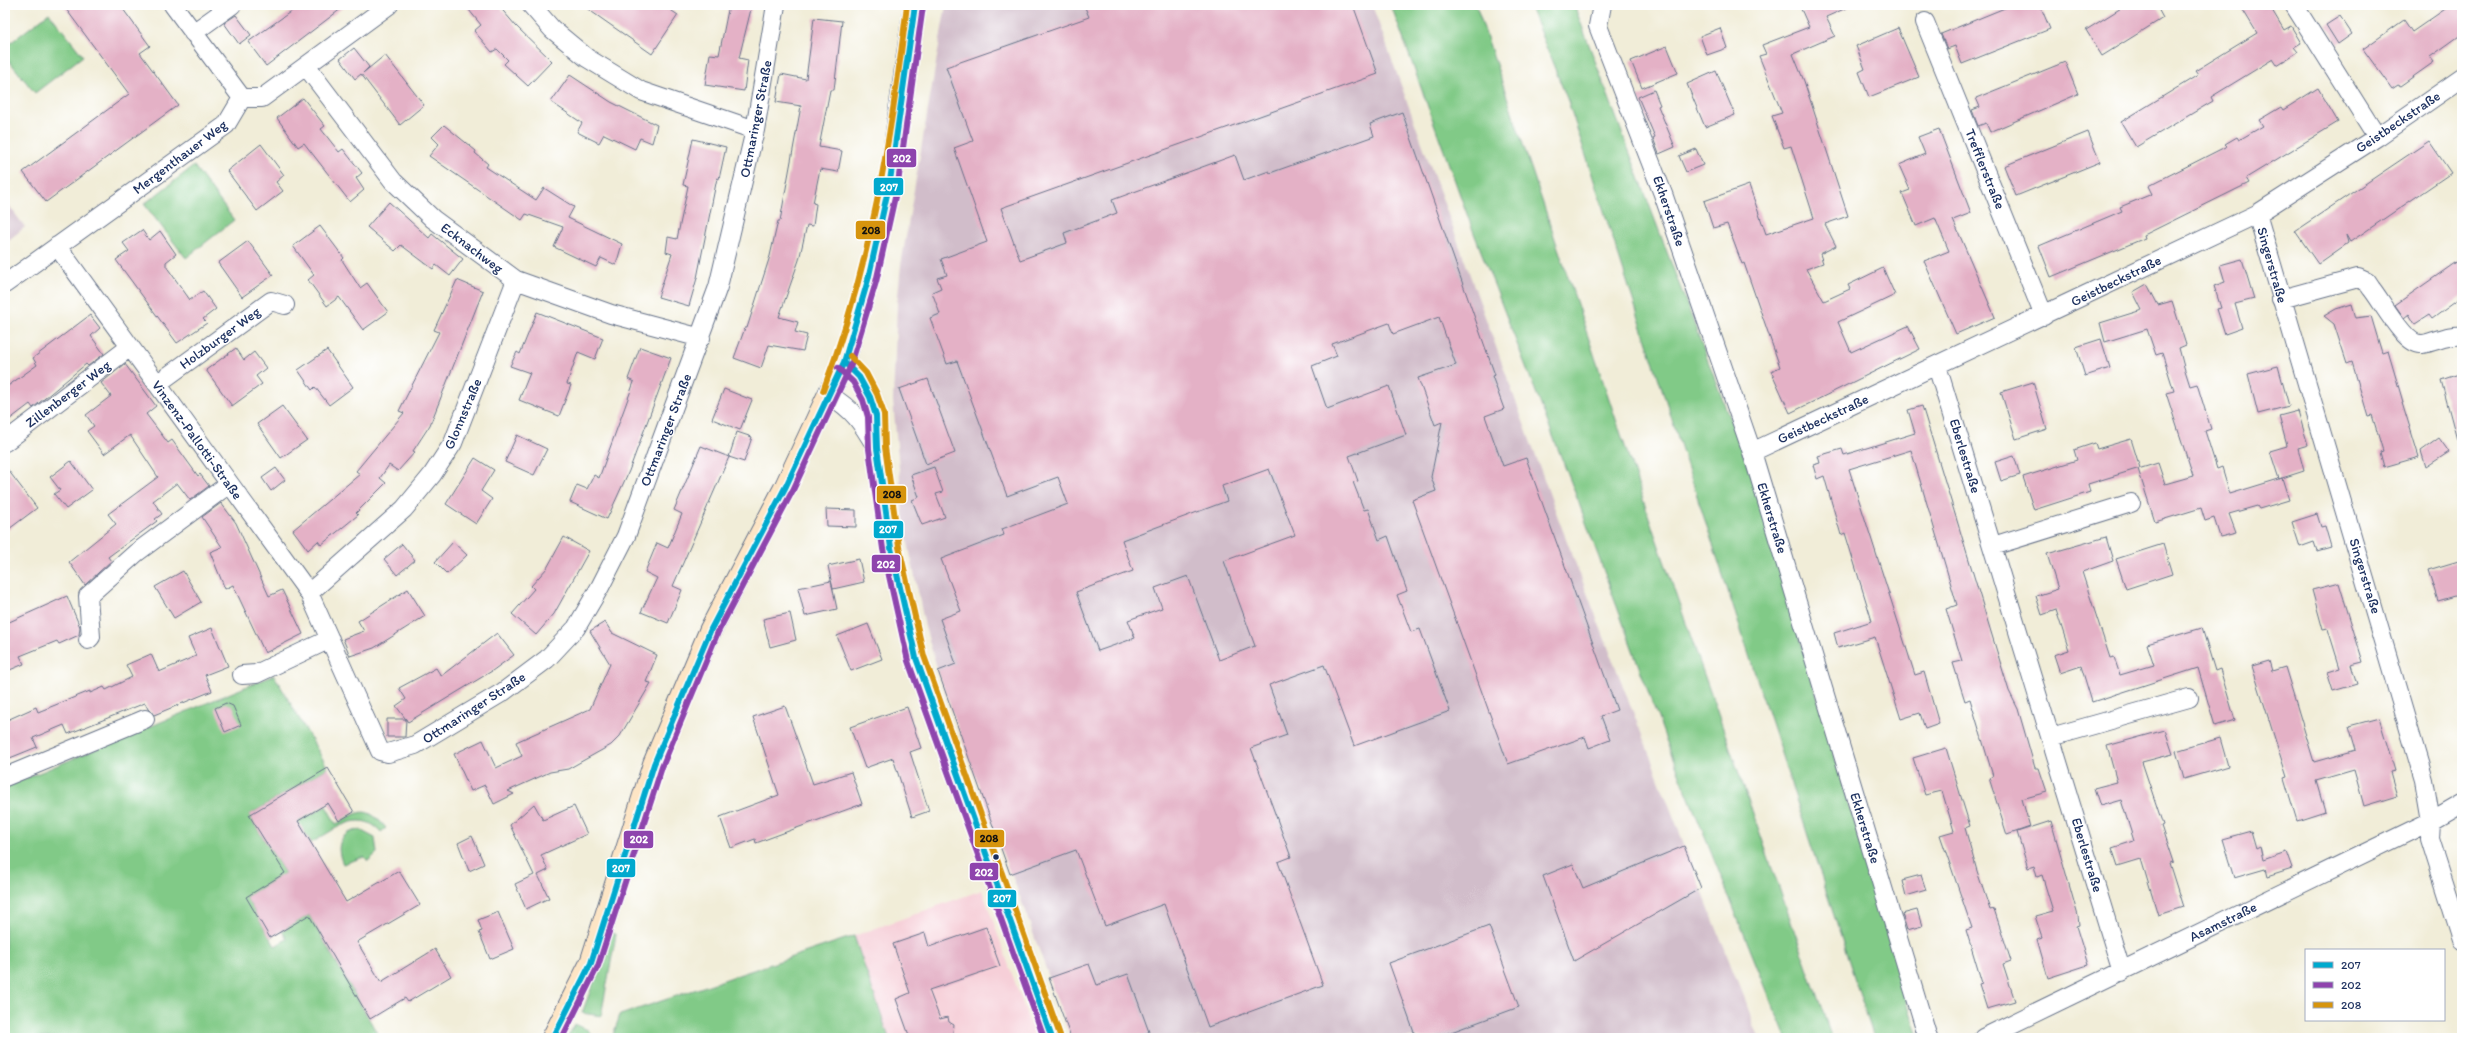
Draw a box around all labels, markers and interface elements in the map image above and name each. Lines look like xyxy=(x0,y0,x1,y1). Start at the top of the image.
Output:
street label: Ottmaringer Straße xyxy=(736,58,776,179)
street label: Geistbeckstraße xyxy=(2352,87,2444,157)
street label: Mergenthauer Weg xyxy=(130,116,231,198)
street label: Trefflerstraße xyxy=(1961,126,2009,212)
line badge: 202 xyxy=(886,148,917,168)
text: 202 xyxy=(893,152,911,165)
street label: Ekherstraße xyxy=(1649,173,1689,249)
line badge: 207 xyxy=(873,177,904,196)
text: 207 xyxy=(880,181,899,194)
street label: Ecknachweg xyxy=(437,219,507,277)
line badge: 208 xyxy=(855,220,886,240)
text: 208 xyxy=(862,224,880,237)
street label: Singerstraße xyxy=(2253,225,2291,305)
street label: Geistbeckstraße xyxy=(2068,252,2164,310)
street label: Holzburger Weg xyxy=(176,303,264,373)
street label: Zillenberger Weg xyxy=(22,356,114,431)
street label: Ottmaringer Straße xyxy=(637,371,695,489)
street label: Glonnstraße xyxy=(440,376,486,452)
street label: Vinzenz-Pallotti-Straße xyxy=(148,377,246,503)
street label: Geistbeckstraße xyxy=(1775,390,1872,448)
street label: Eberlestraße xyxy=(1946,417,1984,496)
street label: Ekherstraße xyxy=(1753,480,1791,556)
line badge: 208 xyxy=(876,485,907,504)
text: 208 xyxy=(883,488,901,501)
line badge: 207 xyxy=(873,520,904,539)
text: 207 xyxy=(879,523,898,536)
street label: Singerstraße xyxy=(2345,536,2385,616)
line badge: 202 xyxy=(871,554,901,573)
text: 202 xyxy=(877,558,895,571)
street label: Ottmaringer Straße xyxy=(419,668,529,748)
street label: Ekherstraße xyxy=(1846,790,1884,866)
street label: Eberlestraße xyxy=(2068,816,2106,895)
line badge: 208 xyxy=(974,829,1005,848)
line badge: 202 xyxy=(623,830,654,849)
text: 208 xyxy=(980,832,998,845)
text: 202 xyxy=(630,833,648,846)
unlabelled marker xyxy=(991,852,1001,862)
line badge: 207 xyxy=(606,858,636,878)
text: 207 xyxy=(612,862,631,875)
line badge: 202 xyxy=(969,862,999,881)
text: 202 xyxy=(975,866,993,879)
line badge: 207 xyxy=(987,889,1017,908)
text: 207 xyxy=(993,892,1012,905)
street label: Asamstraße xyxy=(2187,898,2260,946)
legend xyxy=(2305,949,2445,1021)
text: 207 xyxy=(2341,958,2361,972)
text: 202 xyxy=(2341,978,2362,992)
text: 208 xyxy=(2341,998,2362,1012)

